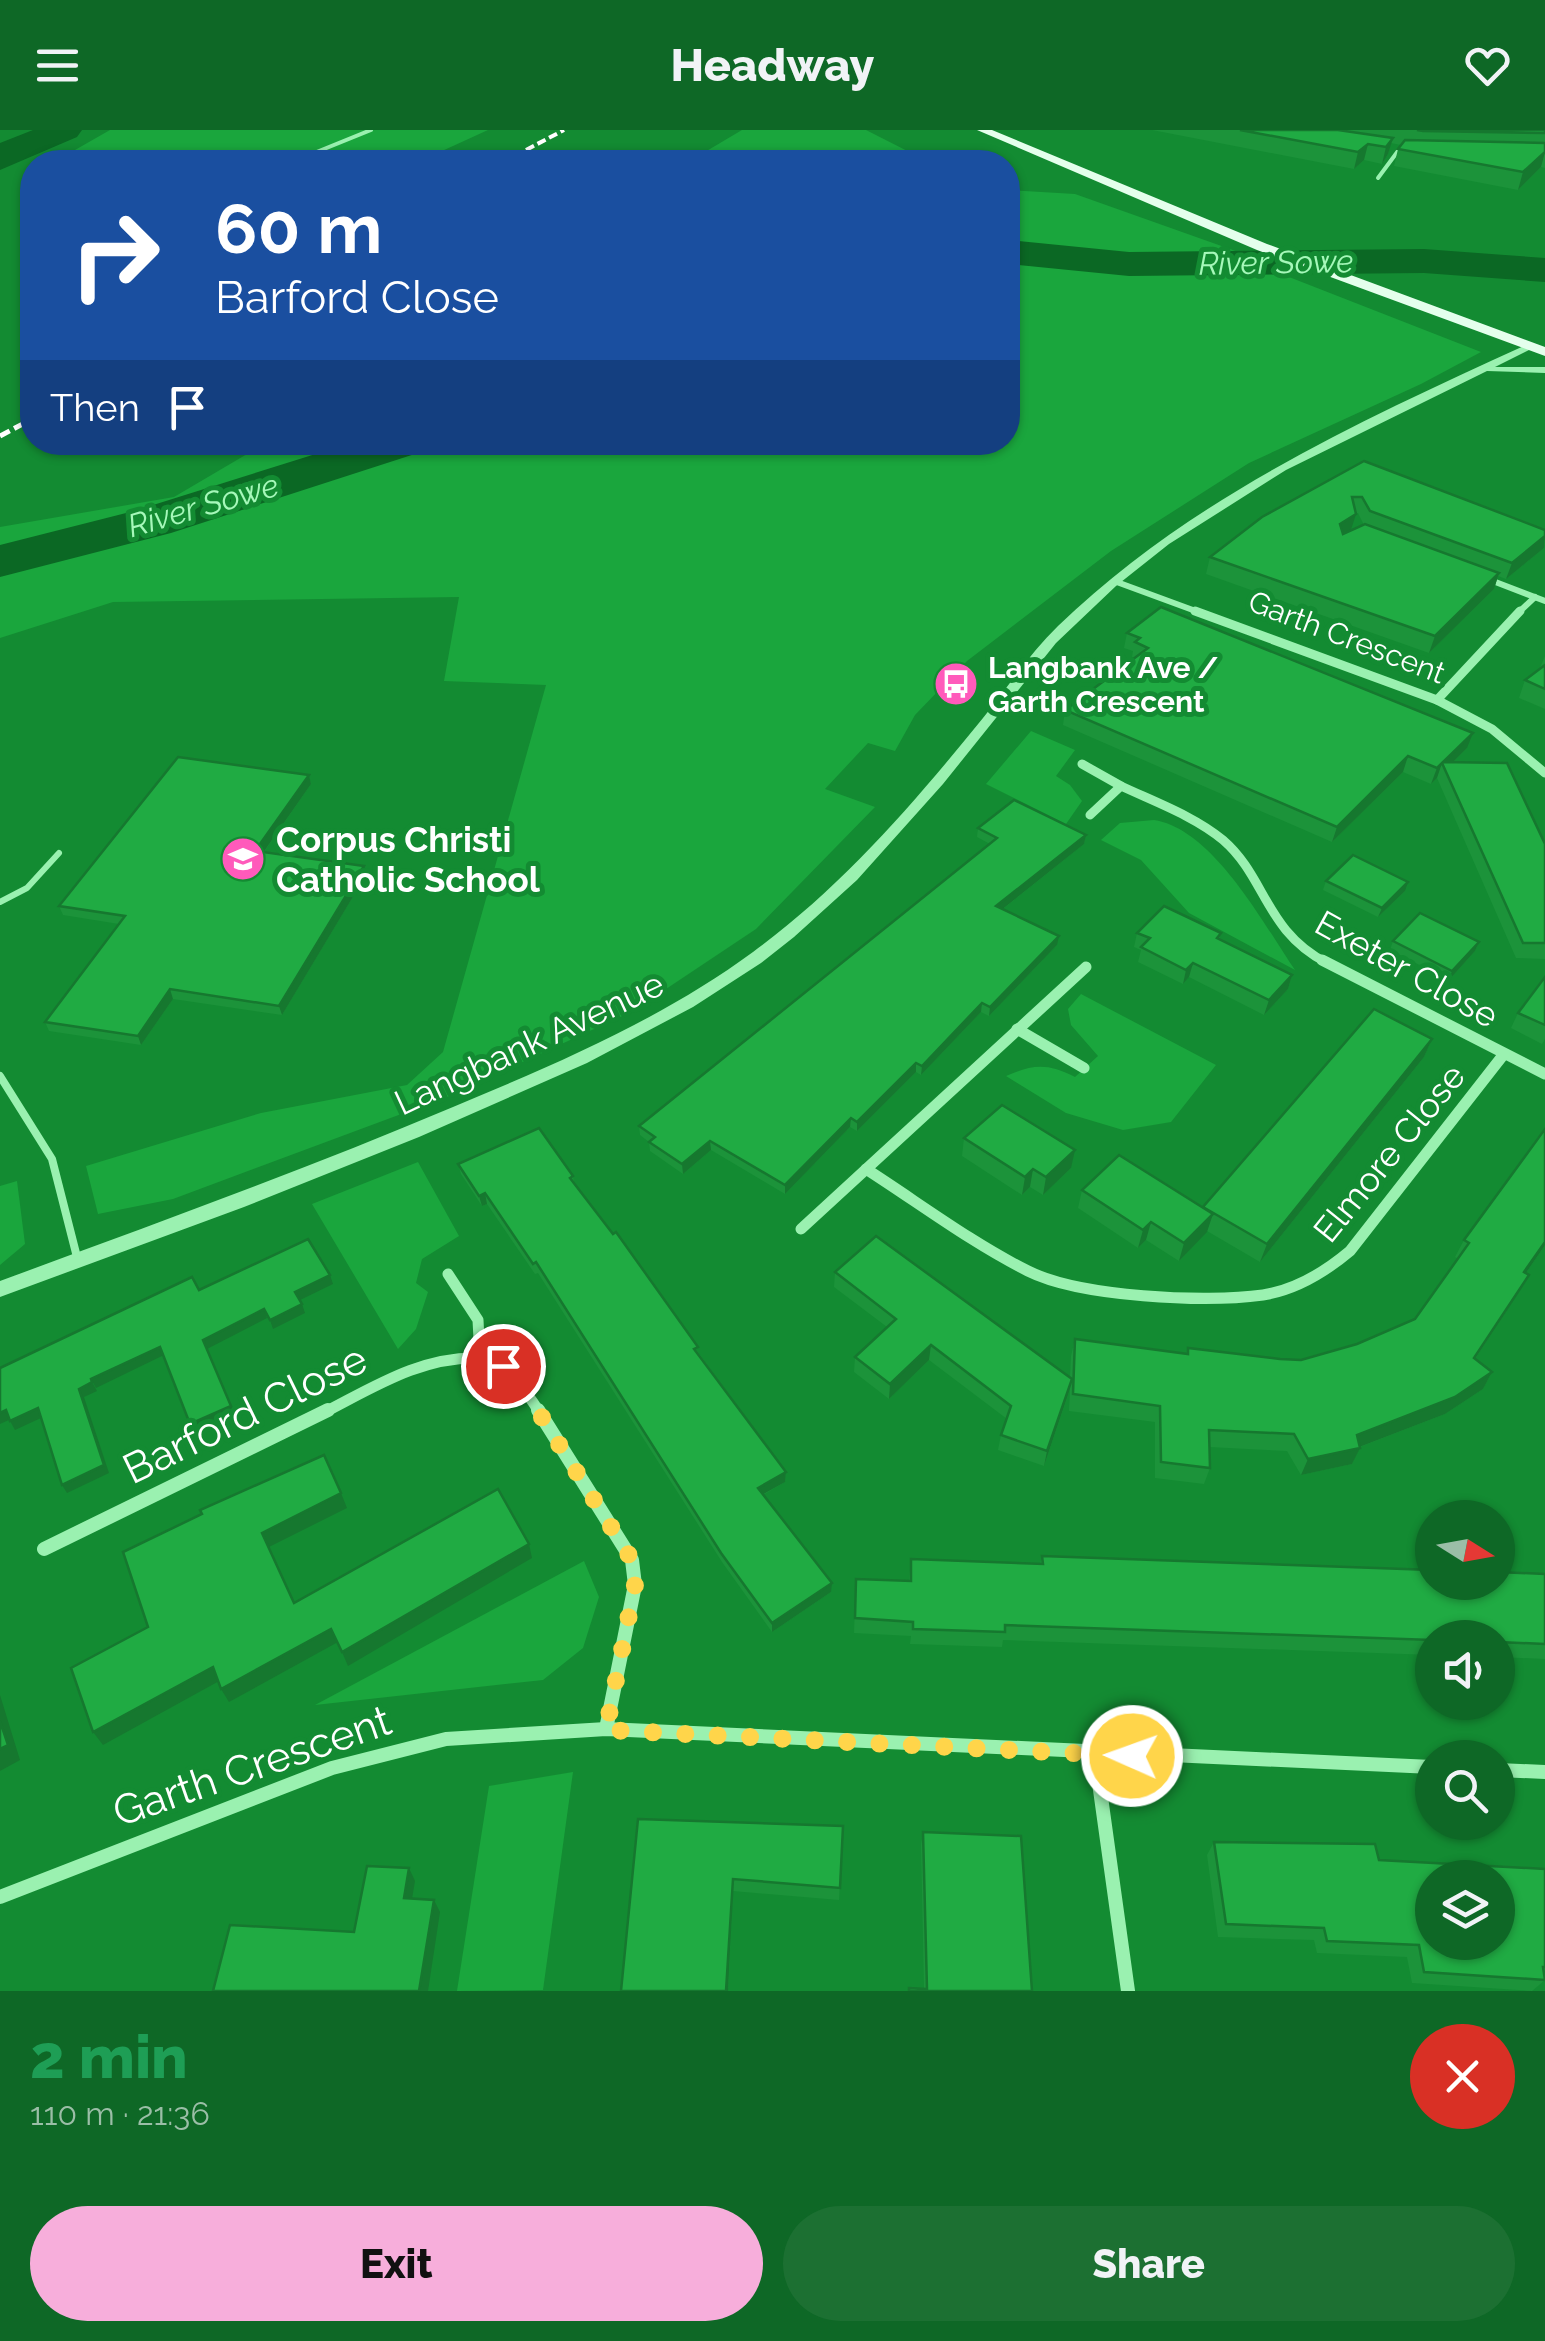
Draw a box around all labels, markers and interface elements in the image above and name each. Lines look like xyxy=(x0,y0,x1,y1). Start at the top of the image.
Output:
icon: menu xyxy=(30,38,85,93)
icon: heart xyxy=(1460,38,1515,93)
text: Headway xyxy=(671,39,874,92)
text: 60 m xyxy=(215,187,382,269)
icon: right xyxy=(50,190,180,320)
water label: River Sowe xyxy=(1198,242,1354,282)
text: Barford Close xyxy=(215,271,499,324)
icon: arrive xyxy=(160,380,215,435)
text: Then xyxy=(50,385,140,430)
water label: River Sowe xyxy=(123,466,283,544)
street label: Garth Crescent xyxy=(1244,583,1450,691)
place label: Langbank Ave / Garth Crescent xyxy=(988,650,1219,719)
bus stop icon: Langbank Ave / Garth Crescent xyxy=(933,661,979,707)
place label: Corpus Christi Catholic School xyxy=(276,819,541,900)
school or university icon: Corpus Christi Catholic School xyxy=(220,836,266,882)
street label: Exeter Close xyxy=(1308,902,1506,1036)
street label: Langbank Avenue xyxy=(388,963,670,1123)
street label: Elmore Close xyxy=(1305,1056,1473,1250)
pin xyxy=(461,1324,546,1409)
street label: Barford Close xyxy=(115,1334,375,1494)
icon: arrive xyxy=(476,1339,531,1394)
north arrow xyxy=(1415,1500,1515,1600)
map controls xyxy=(1415,1500,1515,1960)
button: sound xyxy=(1415,1620,1515,1720)
street label: Garth Crescent xyxy=(107,1696,397,1836)
position arrow xyxy=(1080,1704,1184,1808)
button: search xyxy=(1415,1740,1515,1840)
button: layers xyxy=(1415,1860,1515,1960)
text: 2 min xyxy=(30,2022,188,2092)
button: close xyxy=(1410,2024,1515,2129)
text: 110 m · 21:36 xyxy=(30,2095,210,2132)
button: Exit xyxy=(30,2206,763,2321)
button: Share xyxy=(783,2206,1515,2321)

